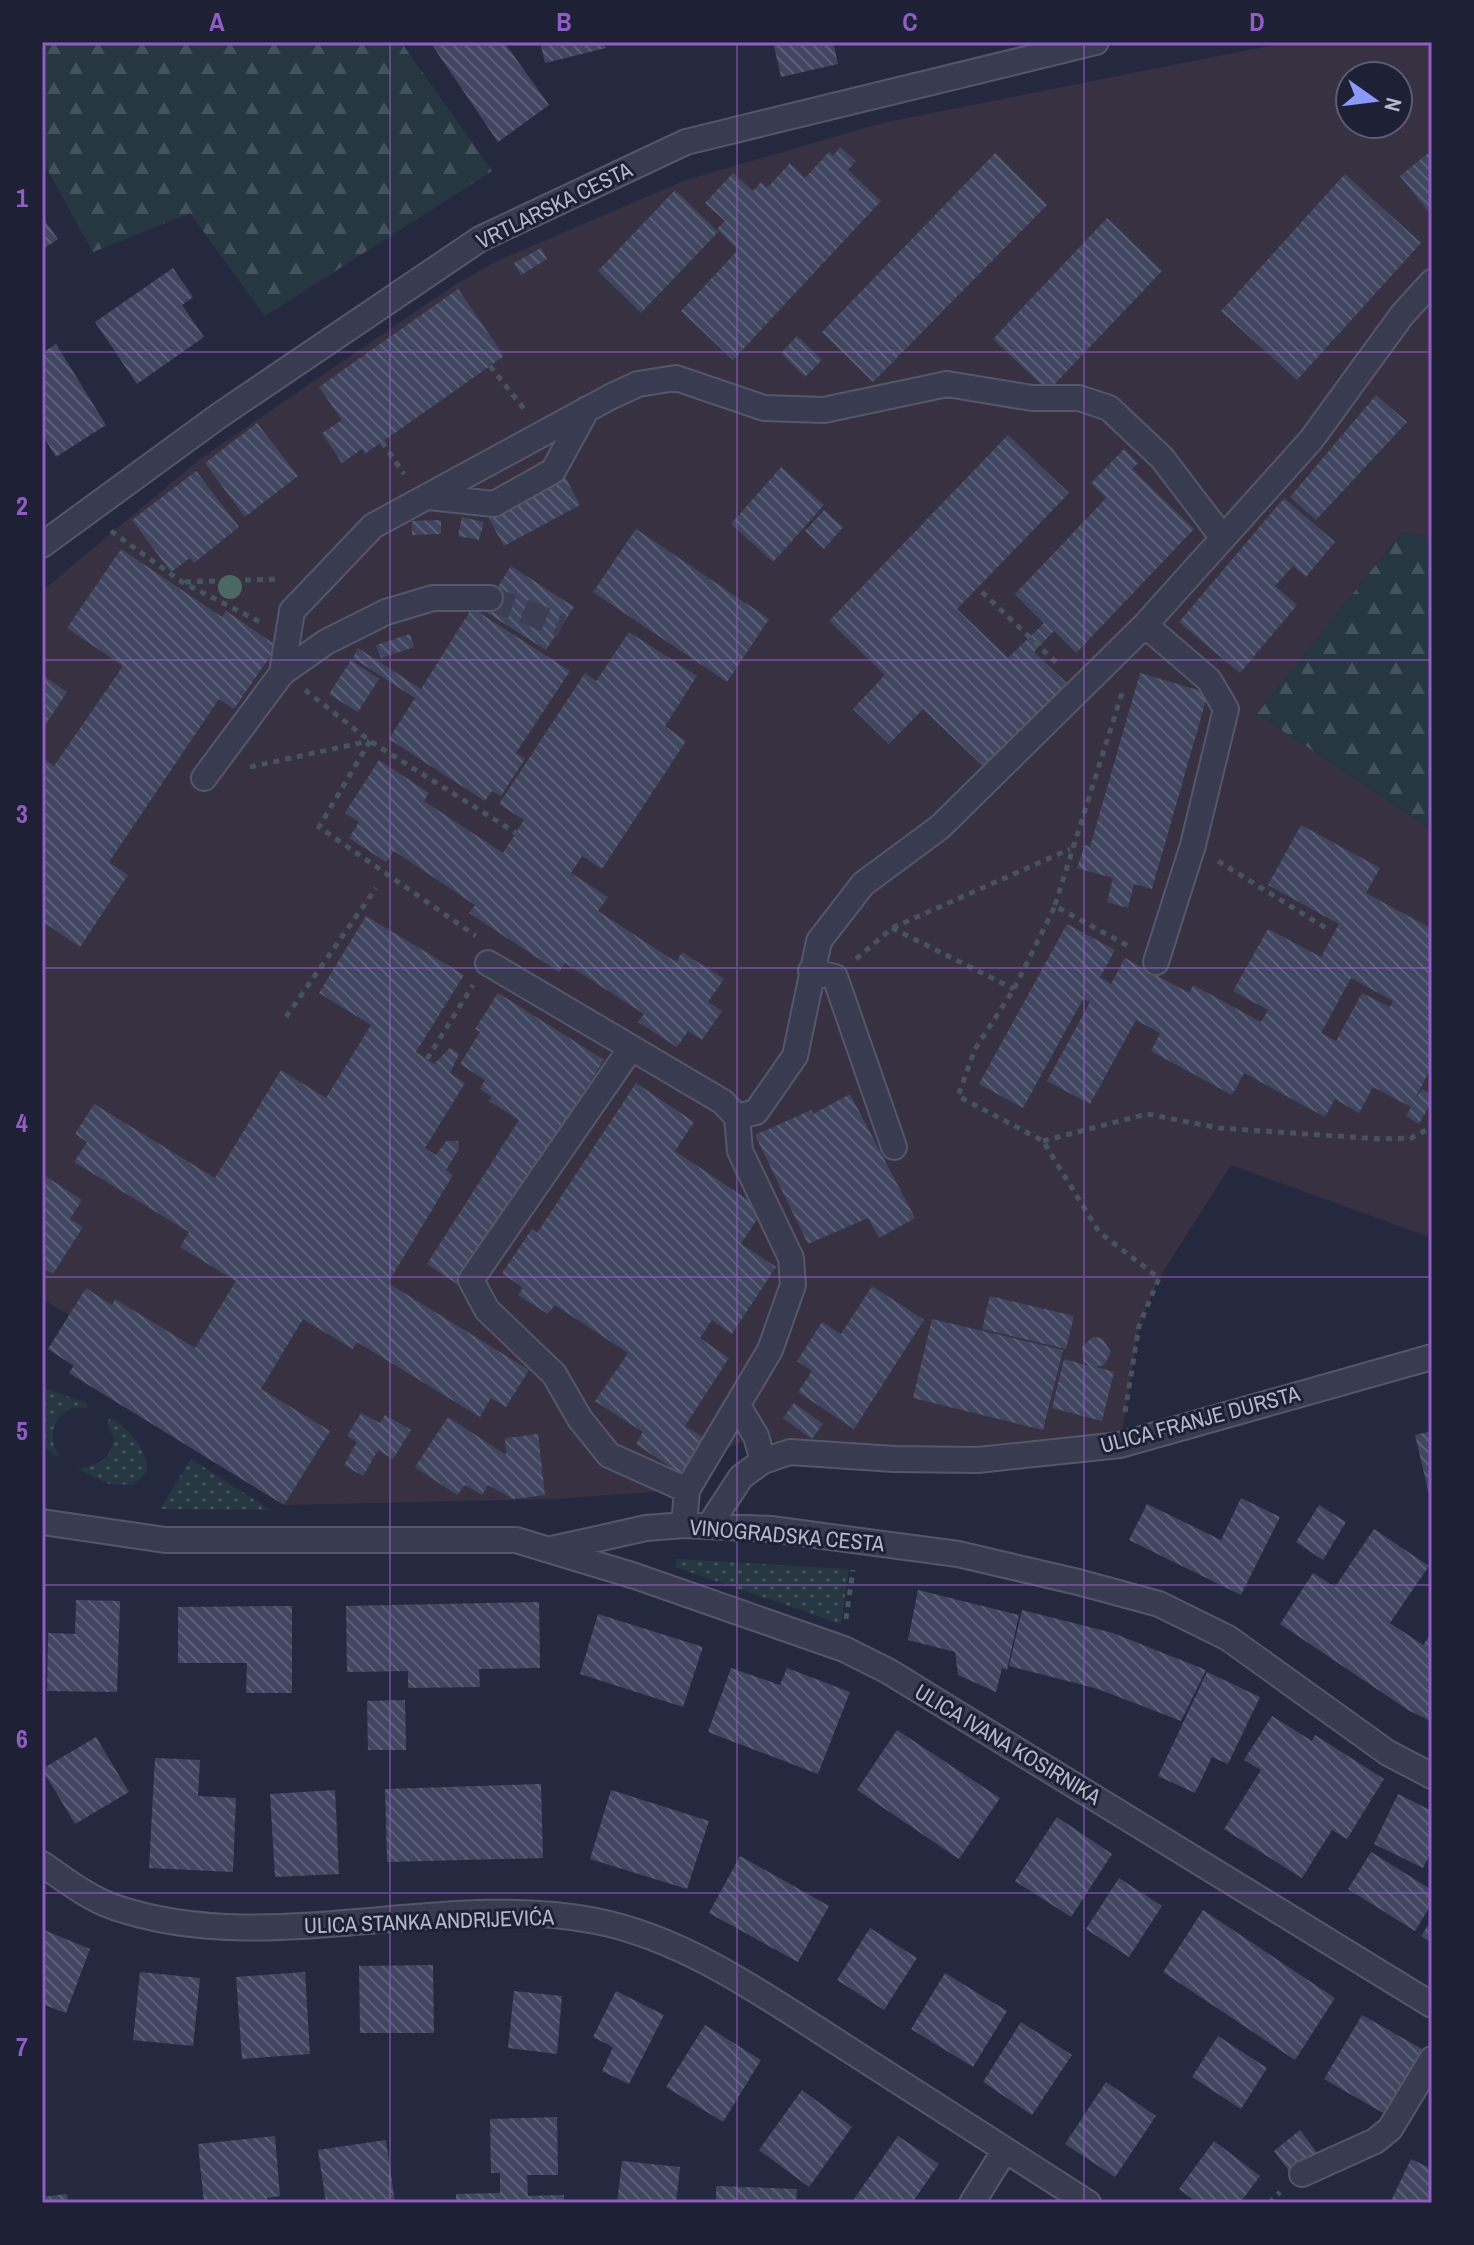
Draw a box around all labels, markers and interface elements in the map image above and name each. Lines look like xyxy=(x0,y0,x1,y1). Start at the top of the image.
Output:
text: A xyxy=(209,4,225,39)
text: B xyxy=(556,4,572,39)
text: C xyxy=(902,4,918,39)
text: D xyxy=(1249,4,1265,39)
north arrow xyxy=(1334,60,1414,140)
text: N xyxy=(1377,95,1410,115)
street label: VRTLARSKA CESTA xyxy=(471,154,638,256)
text: 1 xyxy=(16,180,28,215)
text: 2 xyxy=(16,488,28,523)
text: 3 xyxy=(16,796,28,831)
text: 4 xyxy=(16,1105,28,1140)
street label: ULICA FRANJE DURSTA xyxy=(1097,1378,1304,1460)
text: 5 xyxy=(16,1413,28,1448)
street label: VINOGRADSKA CESTA xyxy=(688,1512,886,1559)
street label: ULICA IVANA KOSIRNIKA xyxy=(909,1676,1108,1812)
text: 6 xyxy=(16,1721,28,1756)
street label: ULICA STANKA ANDRIJEVIĆA xyxy=(303,1902,556,1940)
text: 7 xyxy=(16,2029,28,2064)

